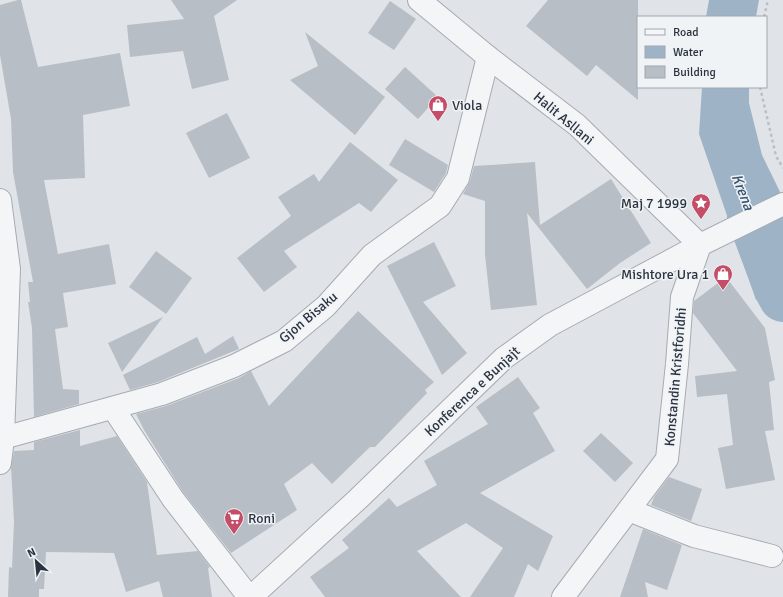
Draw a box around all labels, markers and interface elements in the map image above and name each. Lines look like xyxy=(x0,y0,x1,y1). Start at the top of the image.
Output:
legend xyxy=(637,16,767,88)
text: Road xyxy=(673,25,699,40)
text: Water xyxy=(673,45,704,60)
text: Building xyxy=(673,65,716,80)
street label: Halit Asllani xyxy=(530,88,597,149)
shop icon: Viola xyxy=(427,94,449,122)
place label: Viola xyxy=(452,97,482,114)
water label: Krena xyxy=(728,171,758,213)
place icon: Maj 7 1999 xyxy=(690,192,712,220)
place label: Maj 7 1999 xyxy=(621,195,687,212)
shop icon: Mishtore Ura 1 xyxy=(712,263,734,291)
place label: Mishtore Ura 1 xyxy=(621,266,709,283)
street label: Gjon Bisaku xyxy=(276,288,341,347)
street label: Konstandin Kristforidhi xyxy=(661,307,690,447)
street label: Konferenca e Bunjajt xyxy=(421,343,524,440)
supermarket icon: Roni xyxy=(223,507,245,535)
place label: Roni xyxy=(248,510,275,527)
north arrow xyxy=(16,541,56,581)
text: N xyxy=(25,545,38,560)

